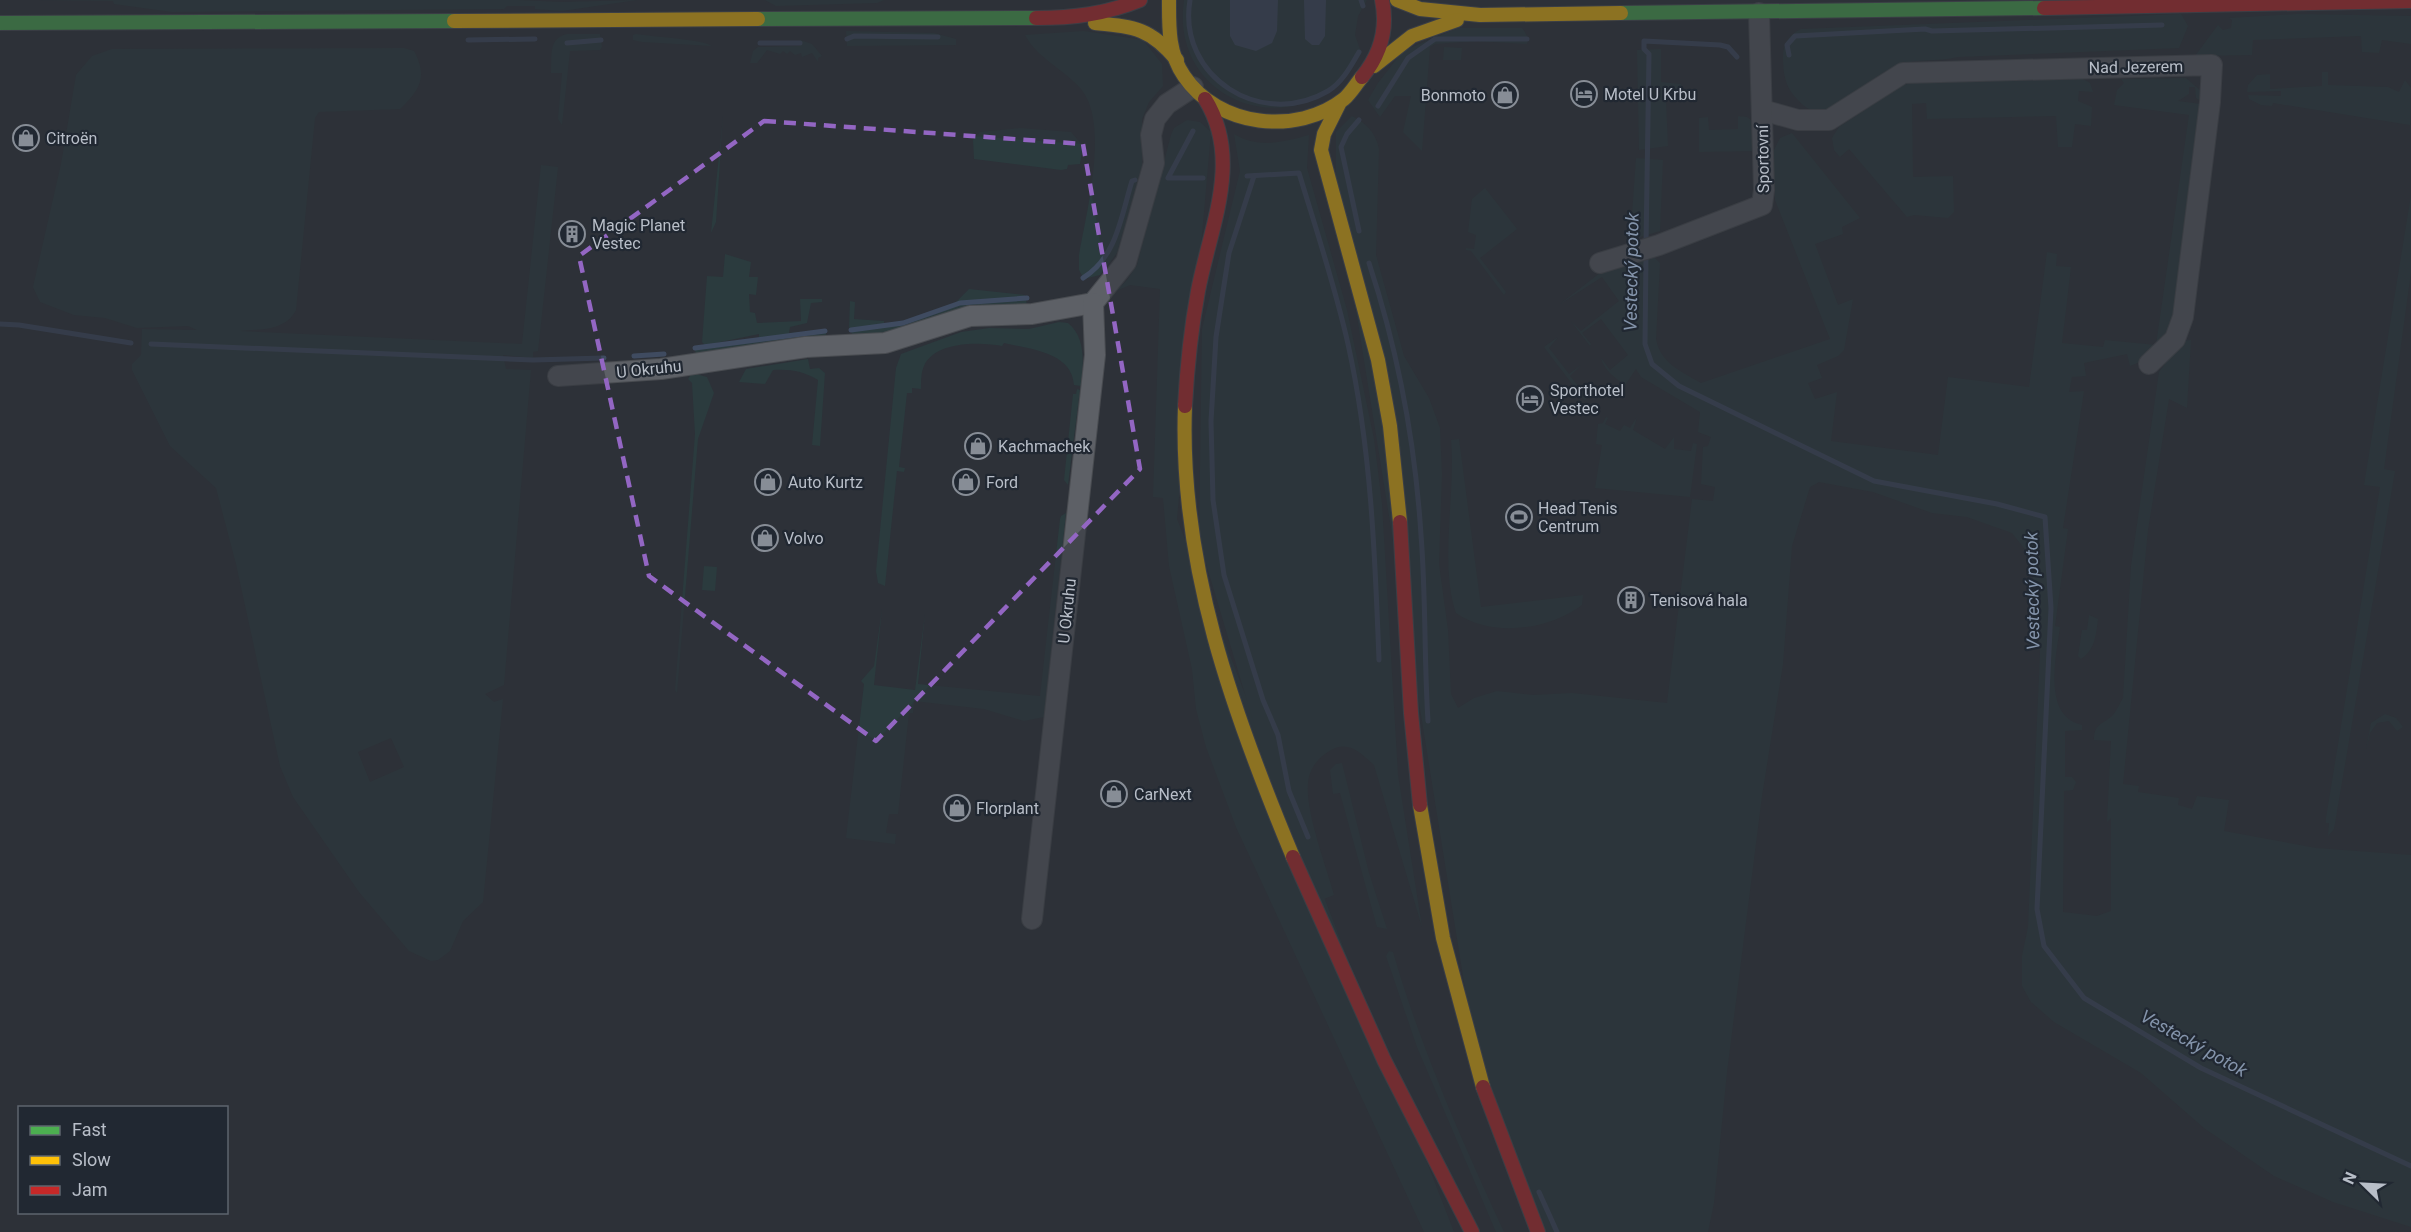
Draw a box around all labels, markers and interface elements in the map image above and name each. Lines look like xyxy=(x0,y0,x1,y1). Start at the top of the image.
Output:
street label: Nad Jezerem xyxy=(2089,57,2183,77)
hotel icon: Motel U Krbu xyxy=(1569,79,1599,109)
shop icon: Bonmoto xyxy=(1490,80,1520,110)
place label: Motel U Krbu xyxy=(1604,85,1696,104)
place label: Bonmoto xyxy=(1421,86,1486,105)
shop icon: Citroën xyxy=(11,123,41,153)
street label: Sportovní xyxy=(1753,124,1773,193)
place label: Citroën xyxy=(46,129,97,148)
water label: Vestecký potok xyxy=(1619,211,1643,332)
place label: Magic Planet Vestec xyxy=(592,216,685,253)
building icon: Magic Planet Vestec xyxy=(557,219,587,249)
street label: U Okruhu xyxy=(616,356,682,382)
place label: Sporthotel Vestec xyxy=(1550,381,1624,418)
hotel icon: Sporthotel Vestec xyxy=(1515,384,1545,414)
shop icon: Kachmachek xyxy=(963,431,993,461)
place label: Kachmachek xyxy=(998,437,1091,456)
shop icon: Auto Kurtz xyxy=(753,467,783,497)
shop icon: Ford xyxy=(951,467,981,497)
place label: Auto Kurtz xyxy=(788,473,863,492)
place label: Ford xyxy=(986,473,1018,492)
place label: Head Tenis Centrum xyxy=(1538,499,1618,536)
sports icon: Head Tenis Centrum xyxy=(1504,502,1534,532)
shop icon: Volvo xyxy=(750,523,780,553)
place label: Volvo xyxy=(784,529,824,548)
water label: Vestecký potok xyxy=(2020,530,2044,651)
street label: U Okruhu xyxy=(1054,578,1080,644)
building icon: Tenisová hala xyxy=(1616,585,1646,615)
place label: Tenisová hala xyxy=(1650,591,1748,610)
shop icon: CarNext xyxy=(1099,779,1129,809)
place label: CarNext xyxy=(1134,785,1192,804)
shop icon: Florplant xyxy=(942,793,972,823)
place label: Florplant xyxy=(976,799,1039,818)
water label: Vestecký potok xyxy=(2137,1005,2252,1082)
legend xyxy=(18,1106,228,1214)
text: Fast xyxy=(72,1119,107,1140)
text: Slow xyxy=(72,1149,111,1170)
north arrow xyxy=(2333,1154,2393,1214)
text: N xyxy=(2339,1169,2361,1187)
text: Jam xyxy=(72,1179,108,1200)

